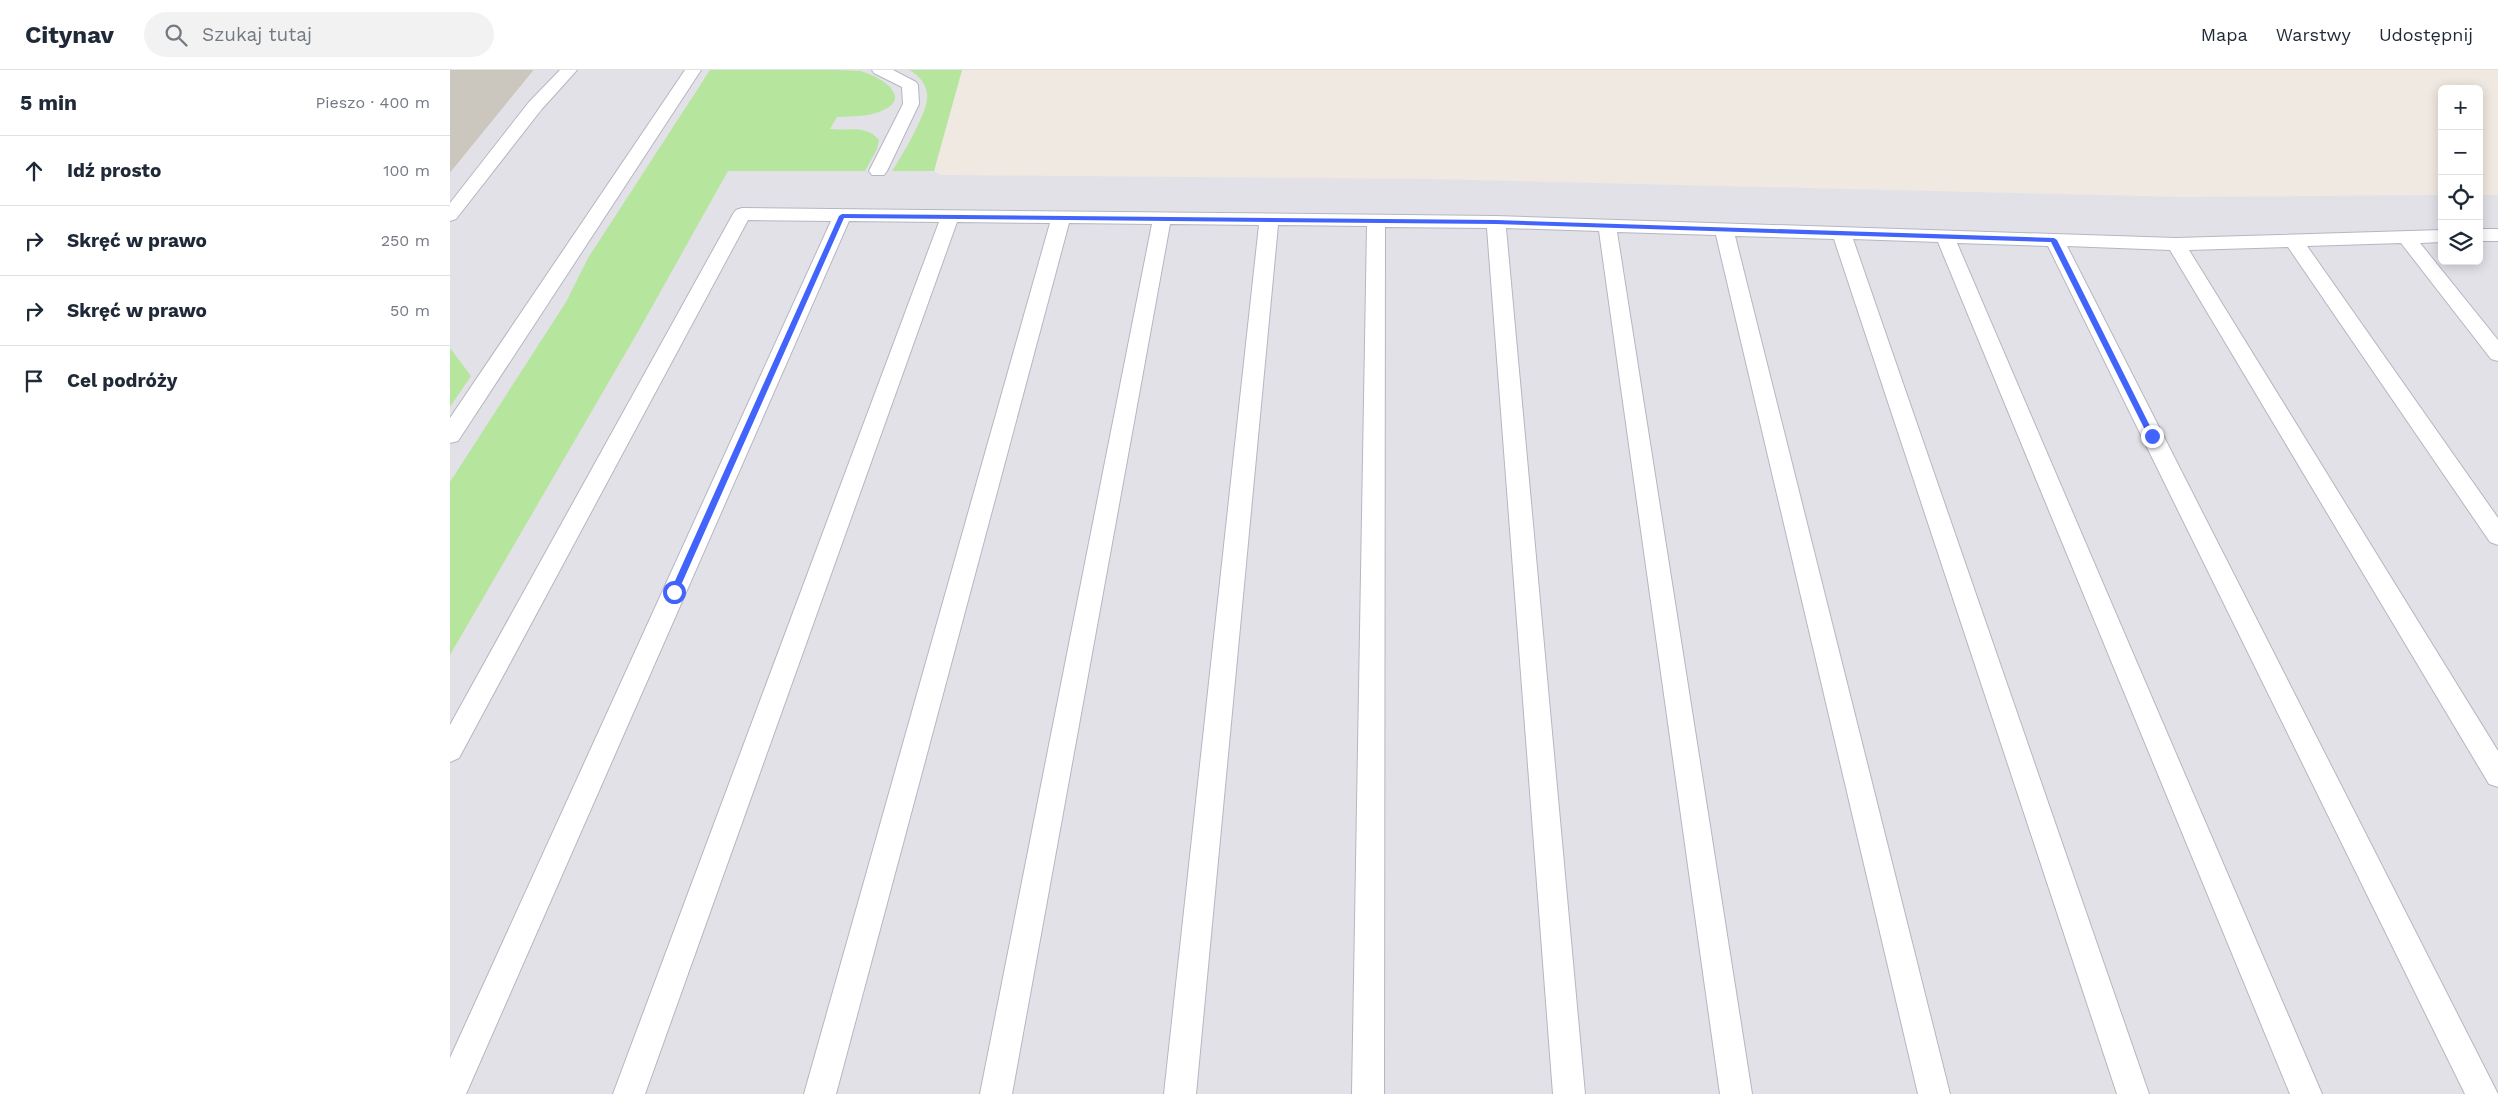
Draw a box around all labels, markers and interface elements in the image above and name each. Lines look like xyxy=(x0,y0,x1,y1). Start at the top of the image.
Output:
search box xyxy=(144,12,494,57)
text: Citynav xyxy=(25,21,114,49)
icon: search xyxy=(162,21,190,49)
text: Szukaj tutaj xyxy=(202,23,312,46)
text: Mapa xyxy=(2201,24,2248,45)
text: Warstwy xyxy=(2276,24,2351,45)
text: Udostępnij xyxy=(2379,24,2473,45)
map controls xyxy=(2438,85,2483,265)
button: + xyxy=(2438,85,2483,130)
text: 5 min xyxy=(20,90,77,115)
text: Pieszo · 400 m xyxy=(315,93,430,112)
button: − xyxy=(2438,130,2483,175)
icon: ahead xyxy=(20,157,48,185)
text: Idź prosto xyxy=(67,159,161,182)
text: 100 m xyxy=(383,161,430,180)
button: locate xyxy=(2438,175,2483,220)
button: layers xyxy=(2438,220,2483,265)
icon: right xyxy=(20,227,48,255)
text: Skręć w prawo xyxy=(67,229,207,252)
text: 250 m xyxy=(381,231,430,250)
icon: right xyxy=(20,297,48,325)
text: Skręć w prawo xyxy=(67,299,207,322)
text: 50 m xyxy=(390,301,430,320)
icon: arrive xyxy=(20,367,48,395)
text: Cel podróży xyxy=(67,369,177,392)
route end xyxy=(2141,425,2164,448)
route start xyxy=(663,581,686,604)

